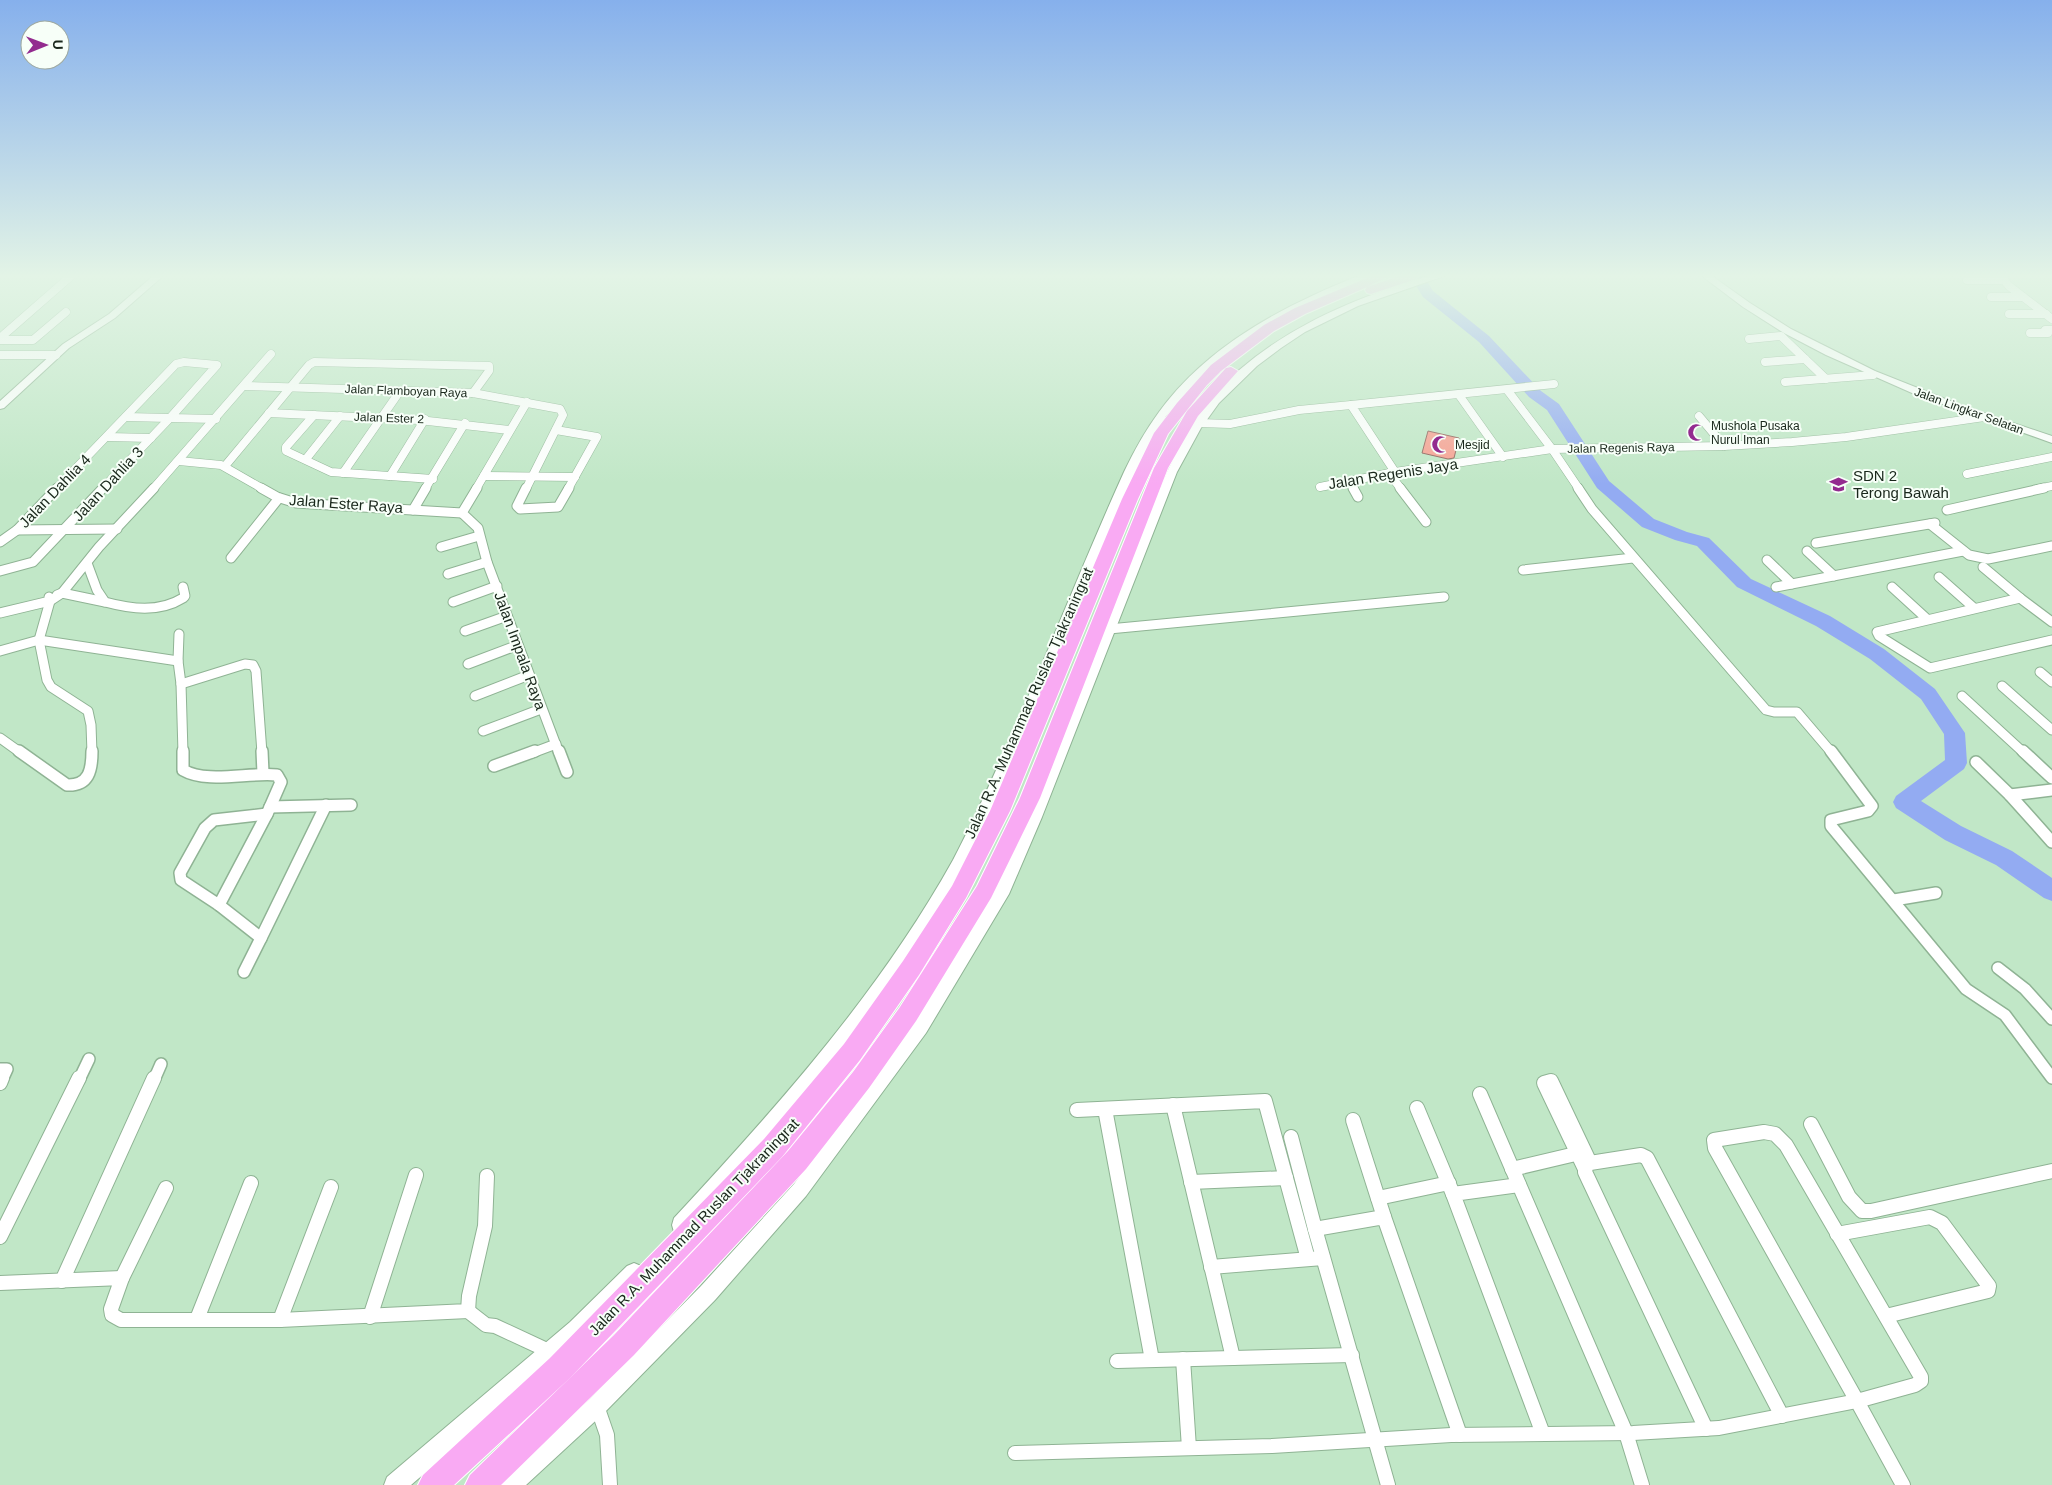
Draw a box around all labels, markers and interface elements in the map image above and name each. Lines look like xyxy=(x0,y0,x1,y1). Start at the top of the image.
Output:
north arrow xyxy=(20,20,70,70)
text: U xyxy=(50,40,66,50)
street label: Jalan Flamboyan Raya xyxy=(344,382,468,400)
street label: Jalan Lingkar Selatan xyxy=(1912,385,2026,437)
street label: Jalan Ester 2 xyxy=(354,410,425,426)
place label: Mushola Pusaka Nurul Iman xyxy=(1711,419,1800,447)
mosque icon: Mushola Pusaka Nurul Iman xyxy=(1687,423,1707,443)
mosque icon: Mesjid xyxy=(1431,435,1451,455)
place label: Mesjid xyxy=(1455,438,1490,452)
street label: Jalan Regenis Raya xyxy=(1567,440,1675,456)
street label: Jalan Dahlia 3 xyxy=(69,443,146,524)
street label: Jalan Dahlia 4 xyxy=(16,451,94,531)
street label: Jalan Regenis Jaya xyxy=(1327,455,1460,492)
place label: SDN 2 Terong Bawah xyxy=(1853,467,1949,501)
school or university icon: SDN 2 Terong Bawah xyxy=(1829,475,1849,495)
street label: Jalan Ester Raya xyxy=(288,491,404,516)
street label: Jalan R.A. Muhammad Ruslan Tjakraningrat xyxy=(961,564,1097,841)
street label: Jalan Impala Raya xyxy=(491,590,550,713)
street label: Jalan R.A. Muhammad Ruslan Tjakraningrat xyxy=(585,1114,803,1339)

